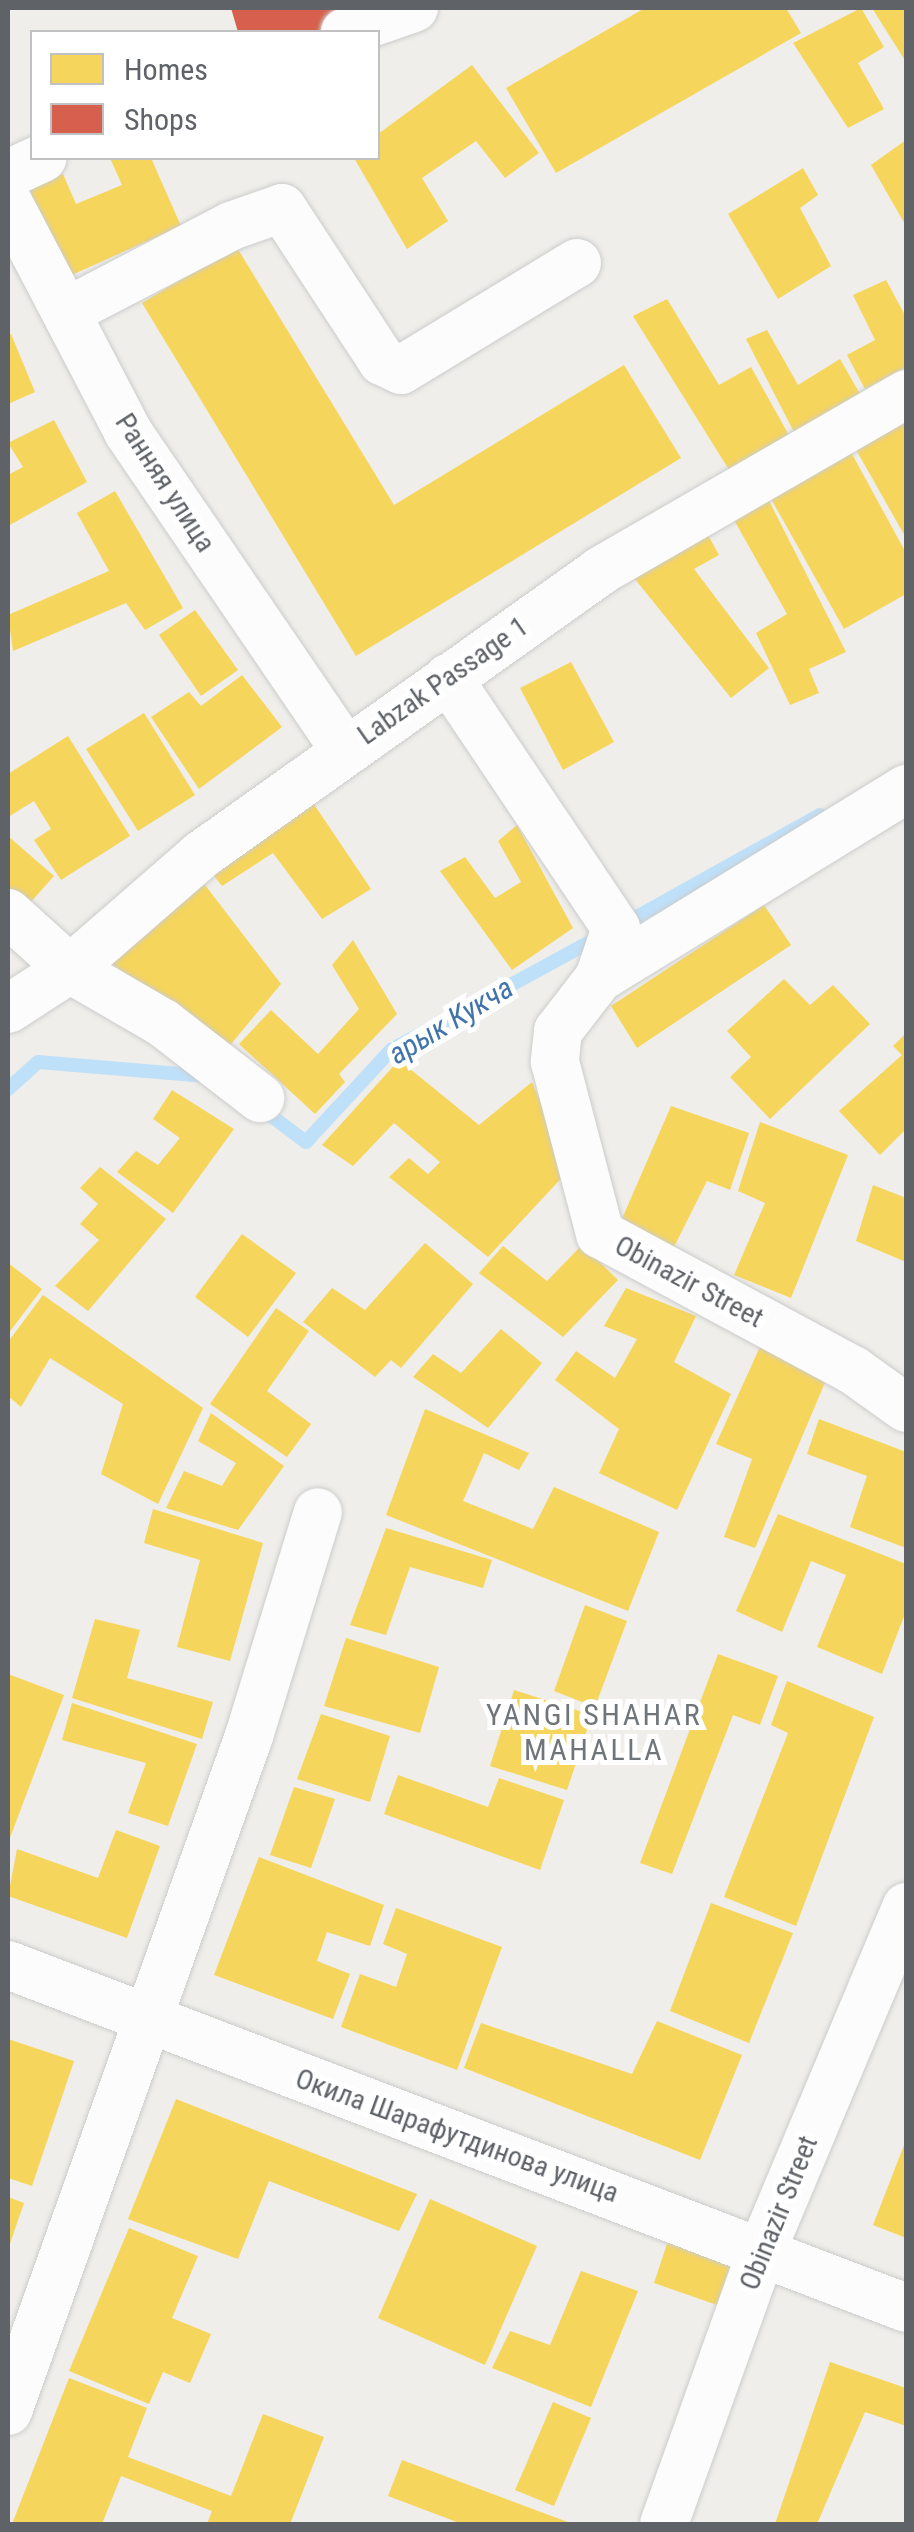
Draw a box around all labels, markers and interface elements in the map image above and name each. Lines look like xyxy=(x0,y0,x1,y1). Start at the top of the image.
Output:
legend xyxy=(30,30,380,160)
text: Homes xyxy=(124,52,208,87)
text: Shops xyxy=(124,102,198,137)
street label: Ранняя улица xyxy=(108,407,222,559)
street label: Labzak Passage 1 xyxy=(351,610,535,752)
water label: арык Кукча xyxy=(382,970,520,1072)
street label: Obinazir Street xyxy=(609,1229,769,1335)
district label: YANGI SHAHAR MAHALLA xyxy=(486,1697,702,1768)
street label: Окила Шарафутдинова улица xyxy=(291,2062,623,2210)
street label: Obinazir Street xyxy=(733,2131,825,2295)

